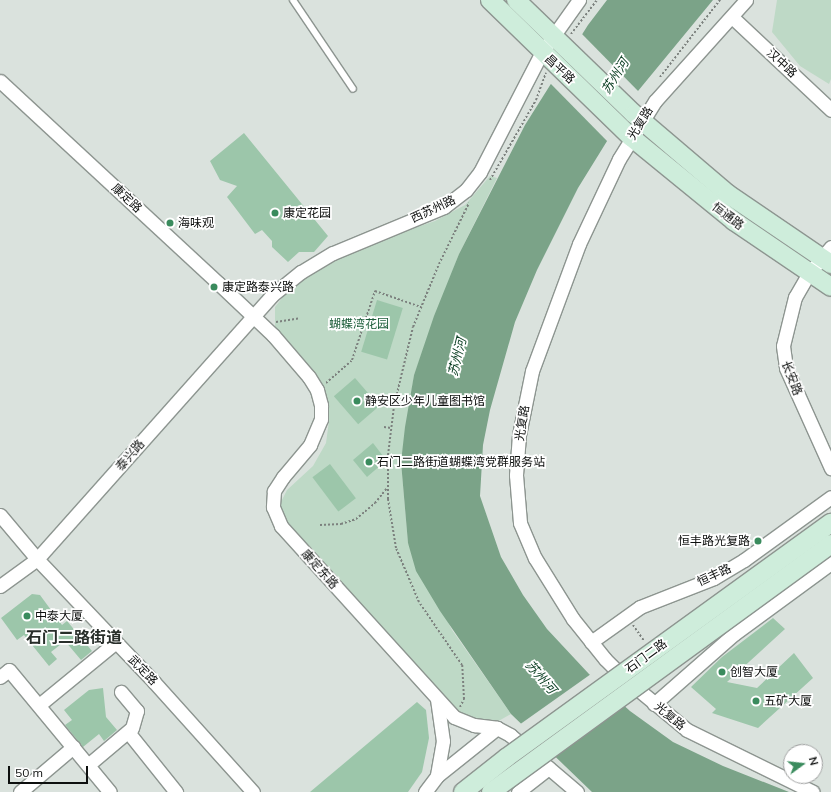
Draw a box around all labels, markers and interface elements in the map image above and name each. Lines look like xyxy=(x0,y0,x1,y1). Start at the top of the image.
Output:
street label: 汉中路 xyxy=(764,45,800,81)
street label: 昌平路 xyxy=(542,51,578,87)
water label: 苏州河 xyxy=(598,55,632,97)
street label: 光复路 xyxy=(624,104,656,142)
street label: 康定路 xyxy=(109,180,145,216)
street label: 西苏州路 xyxy=(408,192,458,226)
street label: 恒通路 xyxy=(709,199,747,233)
place label: 康定花园 xyxy=(283,206,331,220)
marker: 康定花园 xyxy=(270,208,280,218)
place label: 海味观 xyxy=(178,216,214,230)
marker: 海味观 xyxy=(165,218,175,228)
place label: 康定路泰兴路 xyxy=(222,280,294,294)
marker: 康定路泰兴路 xyxy=(209,282,219,292)
park label: 蝴蝶湾花园 xyxy=(329,317,389,331)
water label: 苏州河 xyxy=(445,336,469,378)
street label: 长安路 xyxy=(779,359,805,397)
place label: 静安区少年儿童图书馆 xyxy=(365,394,485,408)
marker: 静安区少年儿童图书馆 xyxy=(352,396,362,406)
street label: 光复路 xyxy=(512,404,532,442)
street label: 泰兴路 xyxy=(113,437,147,473)
place label: 石门二路街道蝴蝶湾党群服务站 xyxy=(377,455,545,469)
marker: 石门二路街道蝴蝶湾党群服务站 xyxy=(364,457,374,467)
place label: 恒丰路光复路 xyxy=(678,534,750,548)
marker: 恒丰路光复路 xyxy=(753,536,763,546)
street label: 康定东路 xyxy=(299,546,341,592)
street label: 恒丰路 xyxy=(695,561,733,589)
place label: 中泰大厦 xyxy=(35,609,83,623)
marker: 中泰大厦 xyxy=(22,611,32,621)
district label: 石门二路街道 xyxy=(26,627,122,647)
street label: 石门二路 xyxy=(622,636,670,676)
street label: 武定路 xyxy=(125,652,161,688)
water label: 苏州河 xyxy=(522,657,560,697)
place label: 创智大厦 xyxy=(730,665,778,679)
marker: 创智大厦 xyxy=(717,667,727,677)
place label: 五矿大厦 xyxy=(764,694,812,708)
marker: 五矿大厦 xyxy=(751,696,761,706)
street label: 光复路 xyxy=(651,699,689,733)
north arrow xyxy=(783,744,823,784)
text: N xyxy=(806,755,821,767)
scale bar xyxy=(10,758,90,784)
text: 50 m xyxy=(15,765,43,780)

